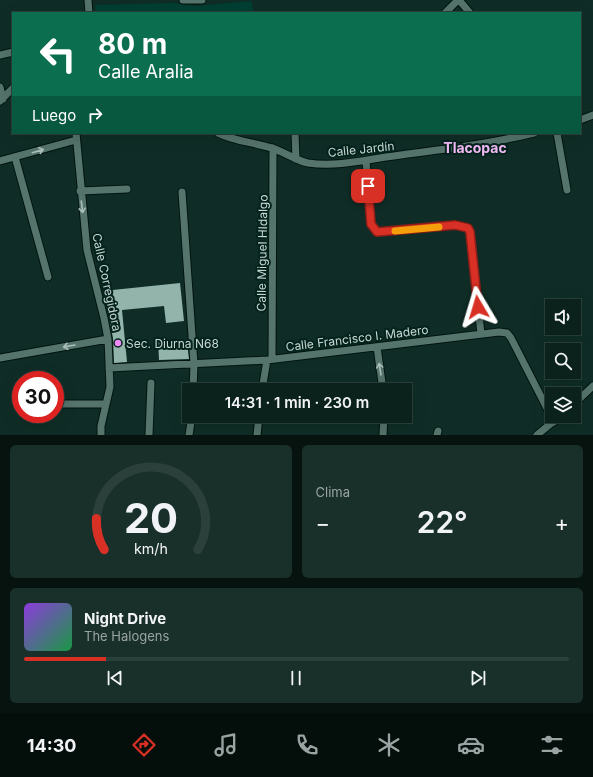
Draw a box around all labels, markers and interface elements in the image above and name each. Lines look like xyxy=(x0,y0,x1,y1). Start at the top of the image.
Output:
text: 80 m xyxy=(98,27,167,61)
icon: left xyxy=(32,28,84,80)
text: Calle Aralia xyxy=(98,61,194,82)
icon: right xyxy=(84,104,106,126)
text: Luego xyxy=(32,106,76,125)
street label: Calle Jardín xyxy=(327,138,395,160)
district label: Tlacopac xyxy=(443,139,507,156)
one-way arrow xyxy=(31,147,44,154)
pin xyxy=(351,169,385,203)
icon: arrive xyxy=(357,175,379,197)
street label: Calle Miguel HIdalgo xyxy=(253,194,271,312)
one-way arrow xyxy=(78,200,86,213)
street label: Calle Corregidora xyxy=(89,232,125,332)
position arrow xyxy=(457,286,499,328)
map controls xyxy=(545,299,581,423)
button: sound xyxy=(545,299,581,335)
street label: Calle Francisco I. Madero xyxy=(285,322,429,354)
place label: Sec. Diurna N68 xyxy=(126,336,219,351)
marker: Sec. Diurna N68 xyxy=(113,338,123,348)
one-way arrow xyxy=(63,342,76,350)
button: search xyxy=(545,343,581,379)
one-way arrow xyxy=(376,362,384,375)
speed limit sign: 30 xyxy=(12,371,64,423)
button: layers xyxy=(545,387,581,423)
text: 14:31 · 1 min · 230 m xyxy=(225,393,369,412)
text: Clima xyxy=(316,484,350,500)
text: 20 xyxy=(124,492,178,542)
text: 22° xyxy=(417,504,468,540)
text: − xyxy=(316,510,330,536)
text: + xyxy=(554,510,569,536)
text: km/h xyxy=(134,539,168,556)
text: Night Drive xyxy=(84,609,166,628)
text: The Halogens xyxy=(84,628,169,644)
icon: previous xyxy=(104,667,126,689)
icon: pause xyxy=(285,667,307,689)
icon: next xyxy=(467,667,489,689)
icon: directions xyxy=(130,731,158,759)
icon: music xyxy=(212,731,240,759)
icon: phone xyxy=(293,731,321,759)
icon: climate xyxy=(375,731,403,759)
icon: car xyxy=(457,731,485,759)
icon: filters xyxy=(538,731,566,759)
text: 14:30 xyxy=(27,735,77,756)

